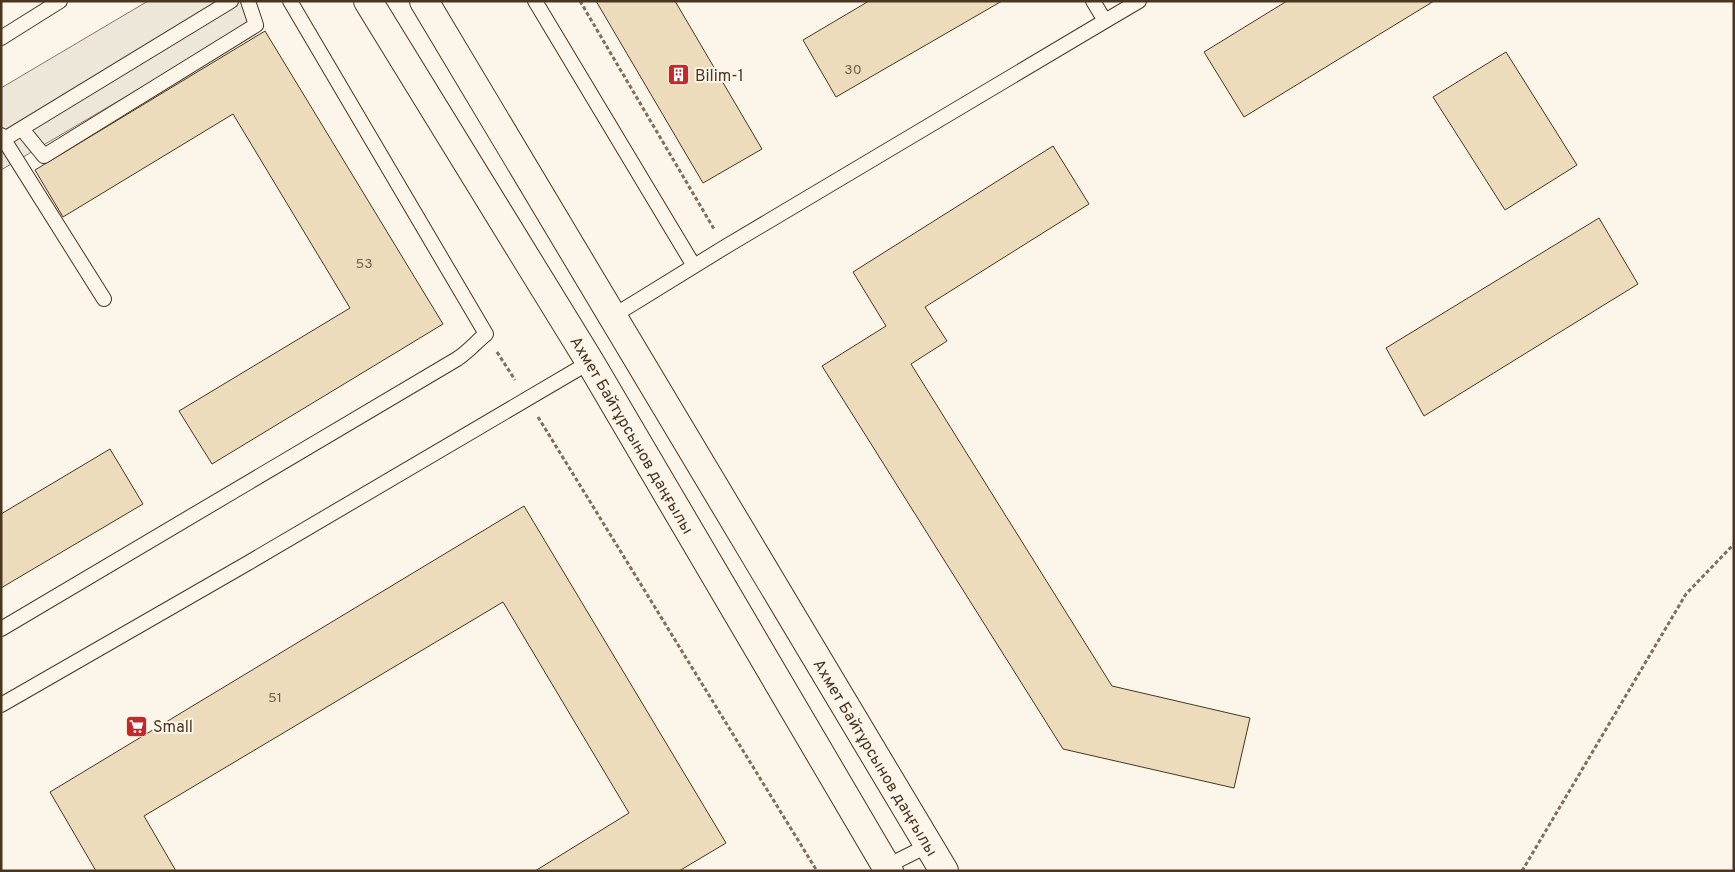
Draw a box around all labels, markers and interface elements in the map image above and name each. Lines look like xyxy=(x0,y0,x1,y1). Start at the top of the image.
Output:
house number: 30 xyxy=(844,62,862,79)
building icon: Bilim-1 xyxy=(667,63,691,87)
place label: Bilim-1 xyxy=(695,67,744,87)
house number: 53 xyxy=(355,256,373,273)
street label: Ахмет Байтұрсынов даңғылы xyxy=(565,333,697,538)
street label: Ахмет Байтұрсынов даңғылы xyxy=(808,656,941,861)
house number: 51 xyxy=(268,690,282,707)
supermarket icon: Small xyxy=(125,714,149,738)
place label: Small xyxy=(153,718,193,738)

